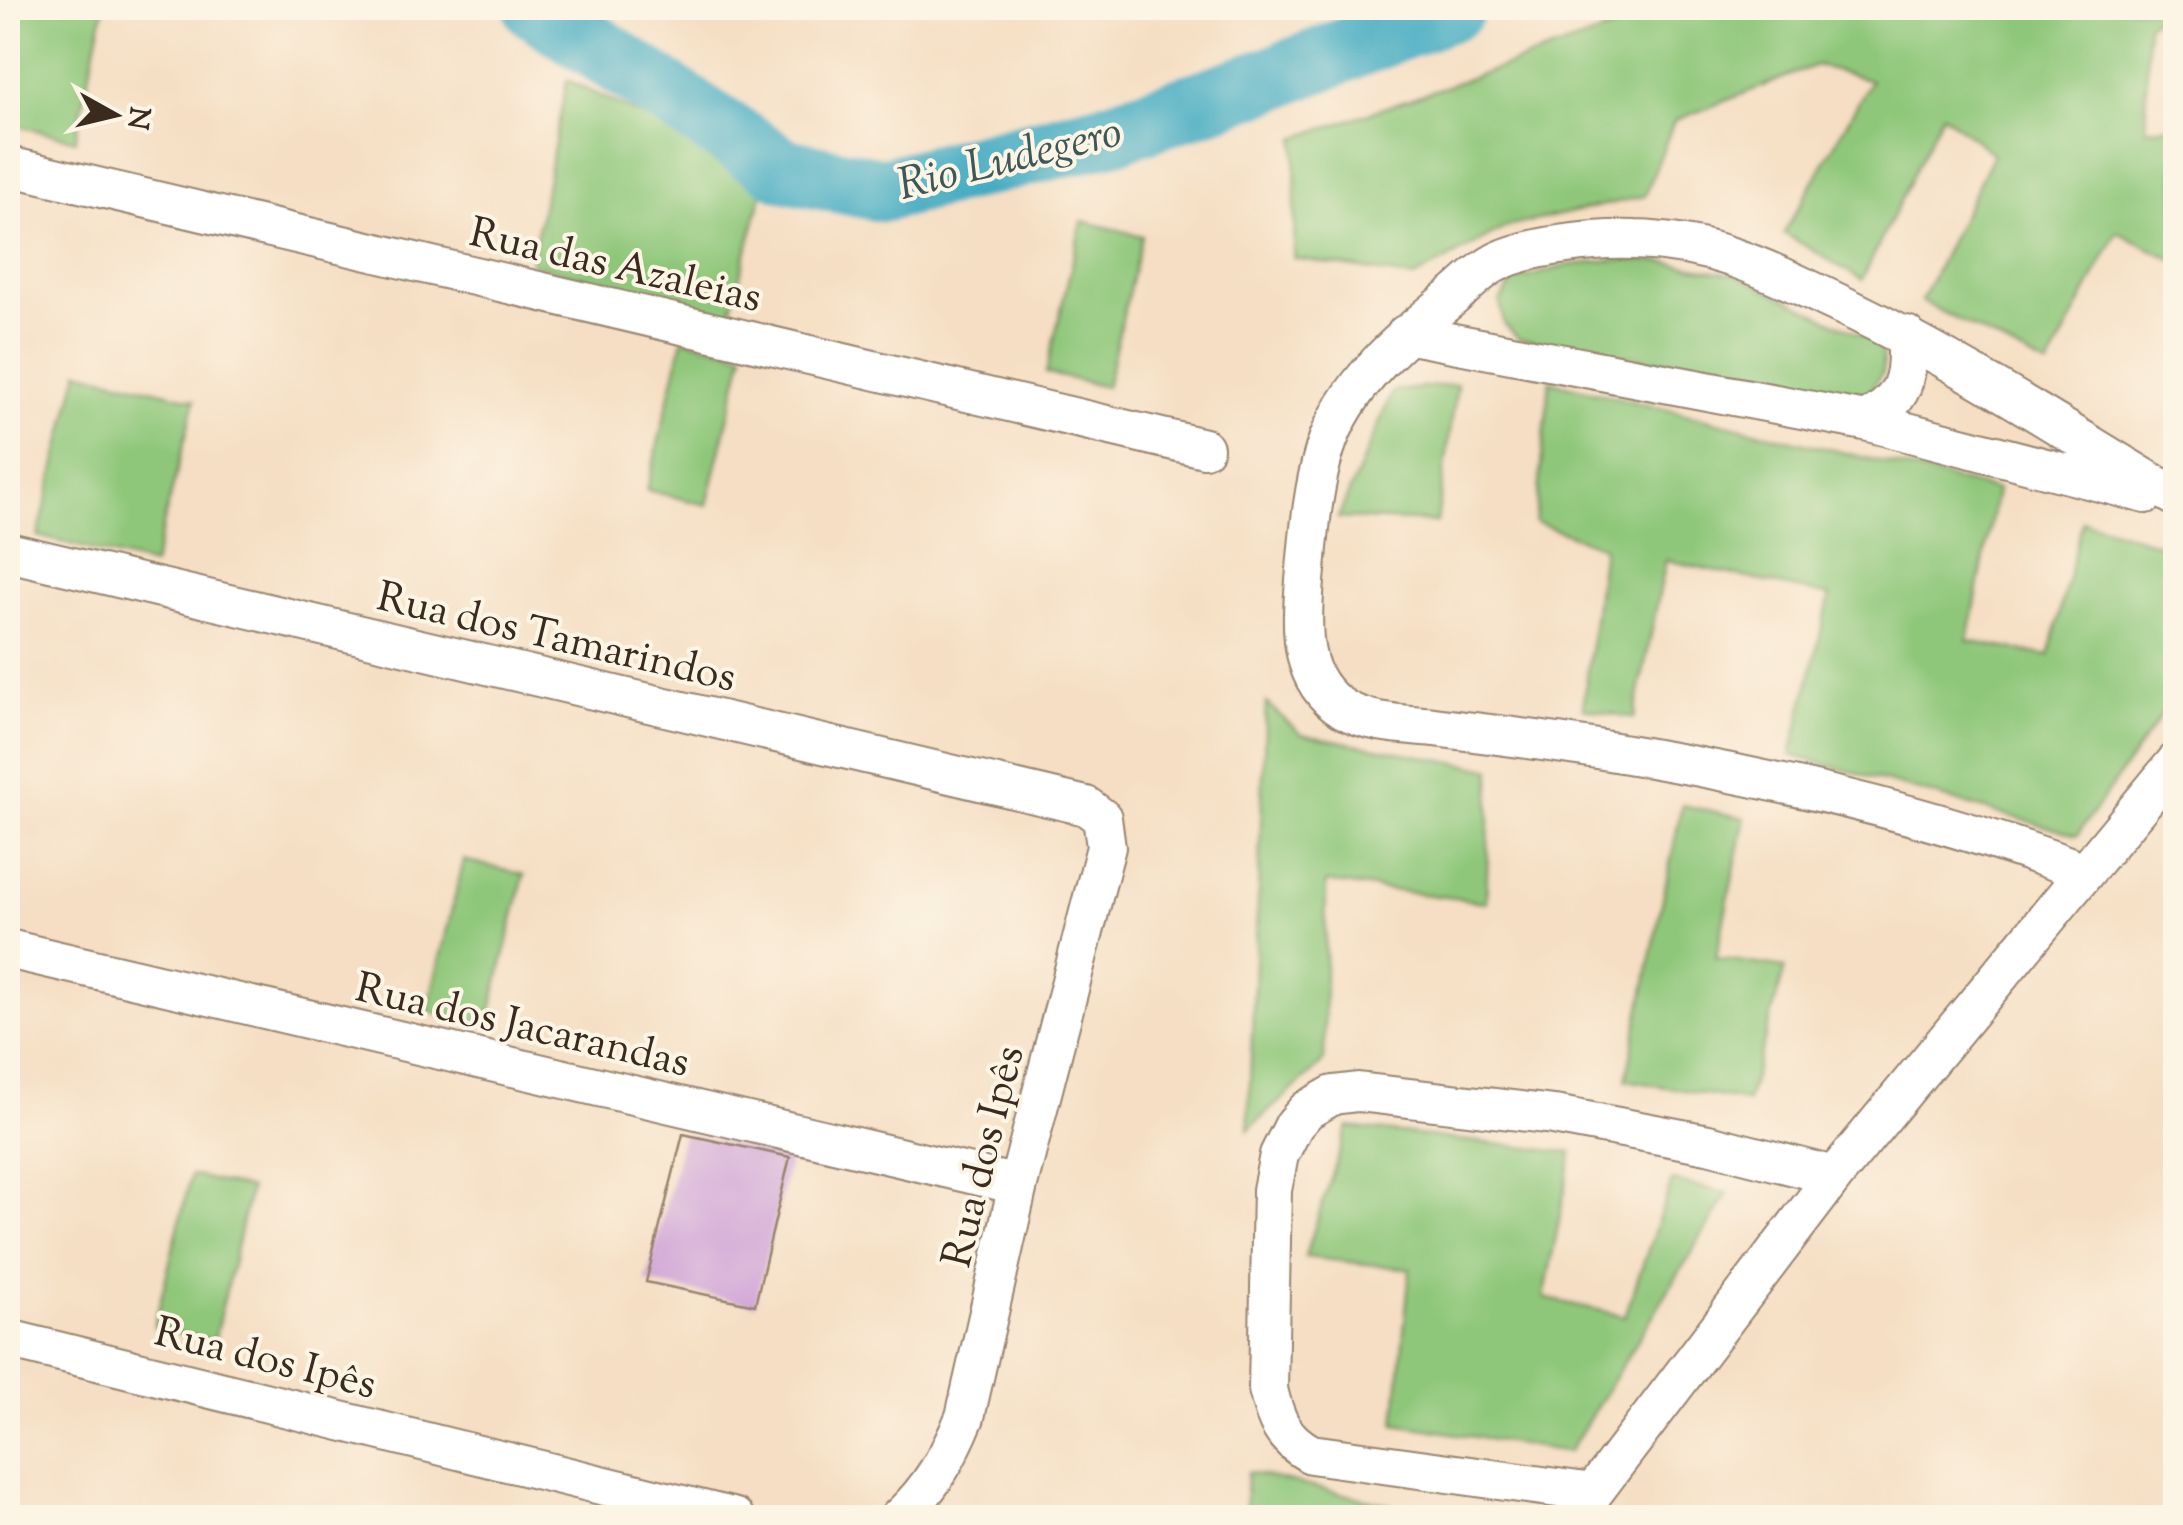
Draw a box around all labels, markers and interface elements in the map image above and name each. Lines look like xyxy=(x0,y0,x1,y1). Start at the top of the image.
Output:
north arrow xyxy=(65,65,165,165)
water label: Rio Ludegero xyxy=(892,102,1129,221)
text: N xyxy=(115,104,158,132)
street label: Rua das Azaleias xyxy=(463,205,767,331)
street label: Rua dos Tamarindos xyxy=(370,569,741,710)
street label: Rua dos Jacarandas xyxy=(349,960,695,1095)
street label: Rua dos Ipês xyxy=(929,1040,1042,1274)
street label: Rua dos Ipês xyxy=(148,1304,382,1417)

